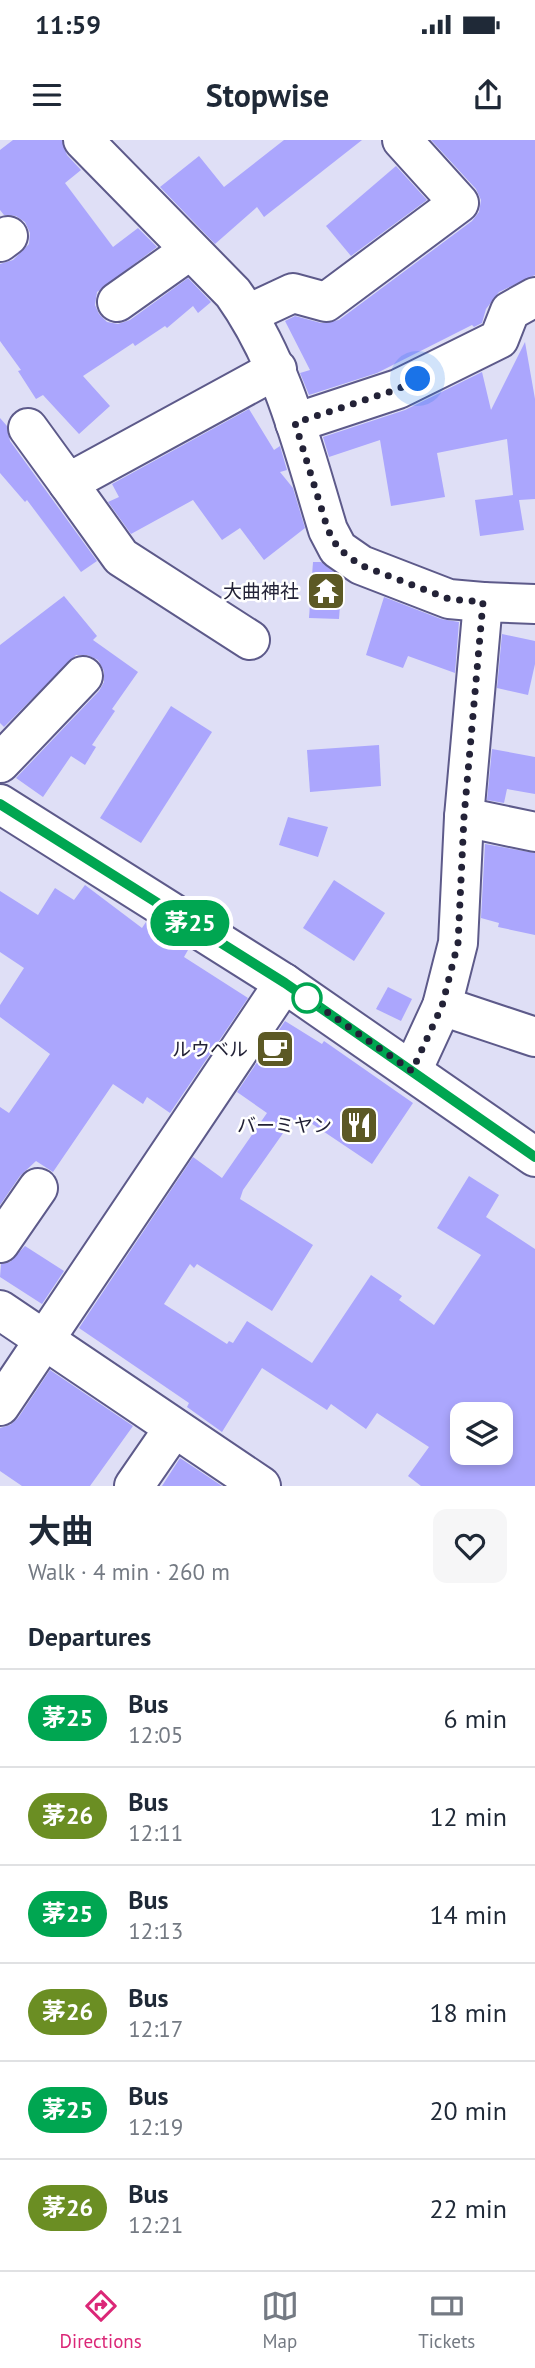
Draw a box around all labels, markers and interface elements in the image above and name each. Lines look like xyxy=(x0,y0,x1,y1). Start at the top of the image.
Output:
text: 11:59 xyxy=(35,8,101,41)
text: Stopwise xyxy=(206,74,329,116)
icon: menu xyxy=(28,76,66,114)
icon: share xyxy=(469,76,507,114)
your location xyxy=(400,361,435,396)
temple icon: 大曲神社 xyxy=(305,570,347,612)
place label: 大曲神社 xyxy=(223,579,299,603)
line badge: 茅25 xyxy=(150,900,230,946)
text: 茅25 xyxy=(164,907,216,938)
unlabelled marker xyxy=(292,983,322,1013)
cafe icon: ルウベル xyxy=(254,1028,296,1070)
place label: ルウベル xyxy=(172,1037,248,1061)
restaurant icon: バーミヤン xyxy=(338,1104,380,1146)
place label: バーミヤン xyxy=(237,1113,332,1137)
map controls xyxy=(450,1402,513,1465)
button: layers xyxy=(450,1402,513,1465)
text: 大曲 xyxy=(28,1509,94,1552)
button: heart xyxy=(433,1509,507,1583)
text: Walk · 4 min · 260 m xyxy=(28,1557,230,1586)
text: Departures xyxy=(28,1620,151,1653)
text: Bus xyxy=(128,1687,169,1720)
text: 茅25 xyxy=(42,1702,93,1733)
text: 6 min xyxy=(444,1702,507,1735)
text: 12:05 xyxy=(128,1720,183,1749)
text: Bus xyxy=(128,1785,169,1818)
text: 茅26 xyxy=(42,1800,93,1831)
text: 12 min xyxy=(429,1800,507,1833)
text: 12:11 xyxy=(128,1818,183,1847)
text: Bus xyxy=(128,1883,169,1916)
text: 茅25 xyxy=(42,1898,93,1929)
text: 14 min xyxy=(429,1898,507,1931)
text: 12:13 xyxy=(128,1916,183,1945)
text: Bus xyxy=(128,1981,169,2014)
text: 茅26 xyxy=(42,1996,93,2027)
text: 18 min xyxy=(429,1996,507,2029)
text: 12:17 xyxy=(128,2014,183,2043)
text: Bus xyxy=(128,2079,169,2112)
text: 茅25 xyxy=(42,2094,93,2125)
text: 20 min xyxy=(429,2094,507,2127)
text: 12:19 xyxy=(128,2112,183,2141)
text: Bus xyxy=(128,2177,169,2210)
text: 茅26 xyxy=(42,2192,93,2223)
text: 22 min xyxy=(429,2192,507,2225)
text: 12:21 xyxy=(128,2210,183,2239)
tab: Directions xyxy=(60,2287,142,2353)
tab: Map xyxy=(261,2287,299,2353)
tab: Tickets xyxy=(418,2287,475,2353)

